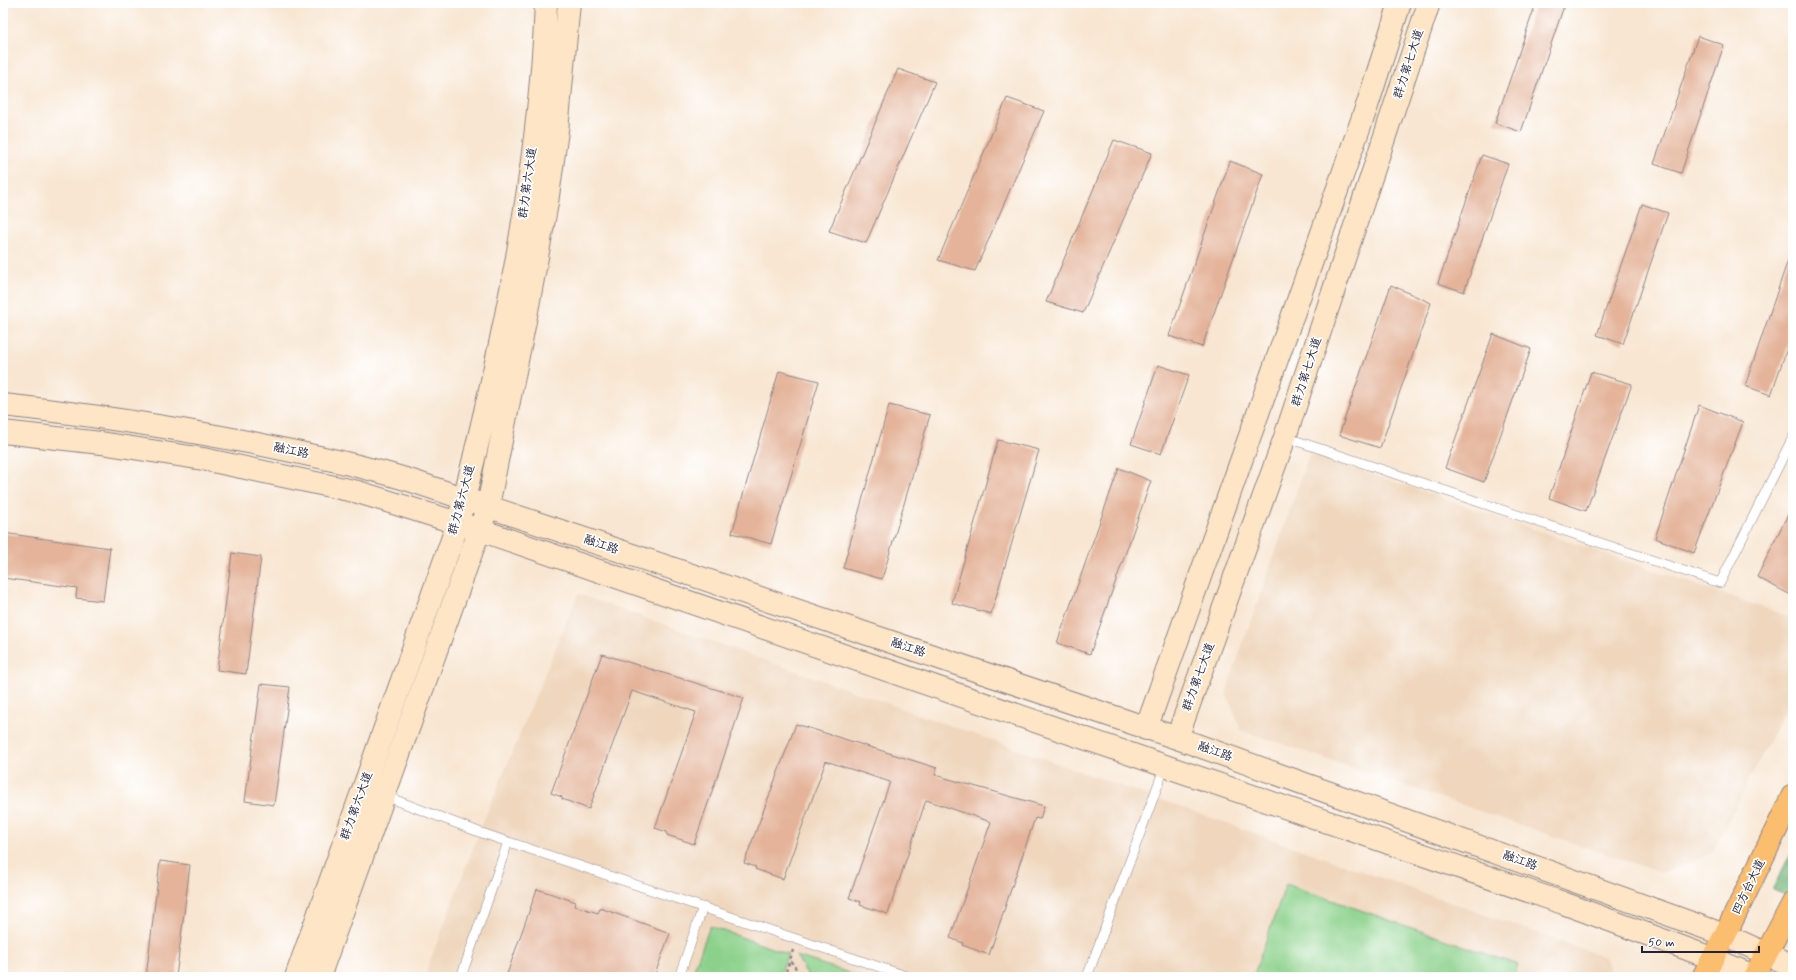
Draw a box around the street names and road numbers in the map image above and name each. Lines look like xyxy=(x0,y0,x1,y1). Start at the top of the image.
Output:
street label: 群力第七大道 xyxy=(1390,27,1428,101)
street label: 群力第六大道 xyxy=(515,146,541,220)
street label: 群力第七大道 xyxy=(1288,335,1326,409)
street label: 融江路 xyxy=(272,439,310,463)
street label: 群力第六大道 xyxy=(445,463,479,537)
street label: 融江路 xyxy=(581,532,621,558)
street label: 融江路 xyxy=(888,635,928,661)
street label: 群力第七大道 xyxy=(1179,640,1219,714)
street label: 融江路 xyxy=(1195,738,1235,766)
street label: 群力第六大道 xyxy=(337,769,377,843)
street label: 融江路 xyxy=(1500,847,1540,875)
street label: 四方台大道 xyxy=(1729,857,1769,917)

